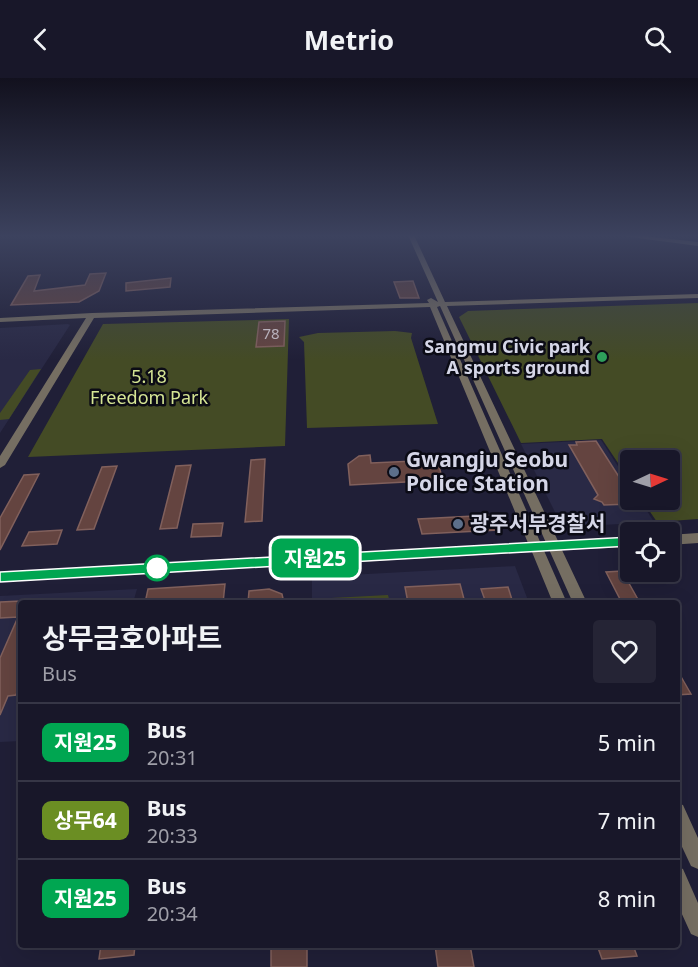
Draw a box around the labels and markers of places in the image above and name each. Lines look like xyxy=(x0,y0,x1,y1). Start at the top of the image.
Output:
place label: Sangmu Civic park A sports ground xyxy=(424,334,591,379)
marker: Sangmu Civic park A sports ground xyxy=(595,350,609,364)
place label: Gwangju Seobu Police Station xyxy=(406,445,568,497)
marker: Gwangju Seobu Police Station xyxy=(387,465,401,479)
place label: 광주서부경찰서 xyxy=(470,509,605,537)
marker: 광주서부경찰서 xyxy=(451,517,465,531)
unlabelled marker xyxy=(144,555,170,581)

